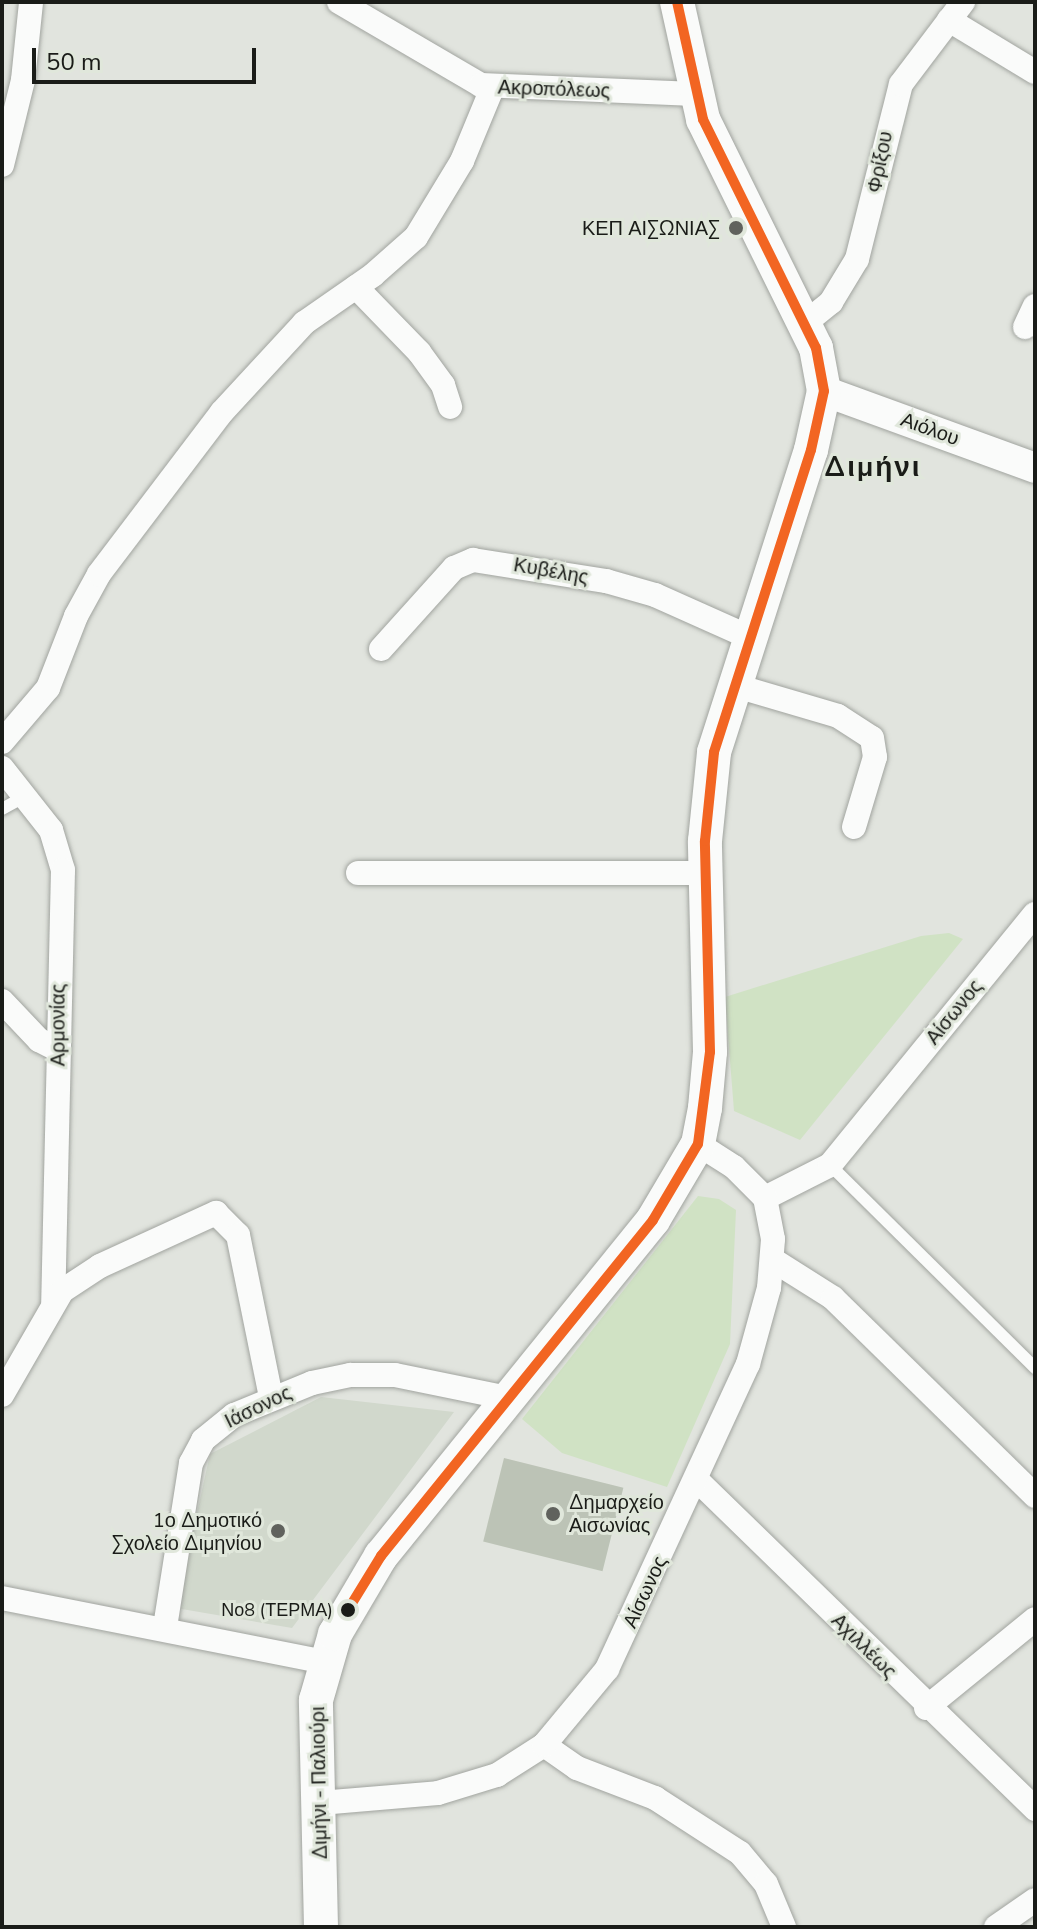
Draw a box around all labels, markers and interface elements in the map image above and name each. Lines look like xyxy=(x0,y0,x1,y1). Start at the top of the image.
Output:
scale bar xyxy=(36,32,260,82)
text: 50 m xyxy=(46,46,102,78)
street label: Ακροπόλεως xyxy=(497,75,611,103)
street label: Φρίξου xyxy=(862,129,898,195)
place label: ΚΕΠ ΑΙΣΩΝΙΑΣ xyxy=(582,216,720,240)
marker: ΚΕΠ ΑΙΣΩΝΙΑΣ xyxy=(727,219,745,237)
street label: Αιόλου xyxy=(898,407,962,451)
district label: Διμήνι xyxy=(824,450,922,484)
street label: Κυβέλης xyxy=(512,553,590,589)
street label: Αίσωνος xyxy=(921,975,987,1049)
street label: Αρμονίας xyxy=(46,984,70,1066)
street label: Ιάσονος xyxy=(221,1381,295,1433)
place label: Δημαρχείο Αισωνίας xyxy=(569,1490,664,1537)
marker: Δημαρχείο Αισωνίας xyxy=(544,1505,562,1523)
place label: 1ο Δημοτικό Σχολείο Διμηνίου xyxy=(112,1508,262,1555)
marker: 1ο Δημοτικό Σχολείο Διμηνίου xyxy=(269,1522,287,1540)
street label: Αίσωνος xyxy=(618,1552,672,1632)
place label: Νο8 (ΤΕΡΜΑ) xyxy=(221,1599,333,1621)
marker: Νο8 (ΤΕΡΜΑ) xyxy=(340,1602,356,1618)
street label: Αχιλλέως xyxy=(826,1608,902,1684)
street label: Διμήνι - Παλιούρι xyxy=(306,1706,332,1860)

